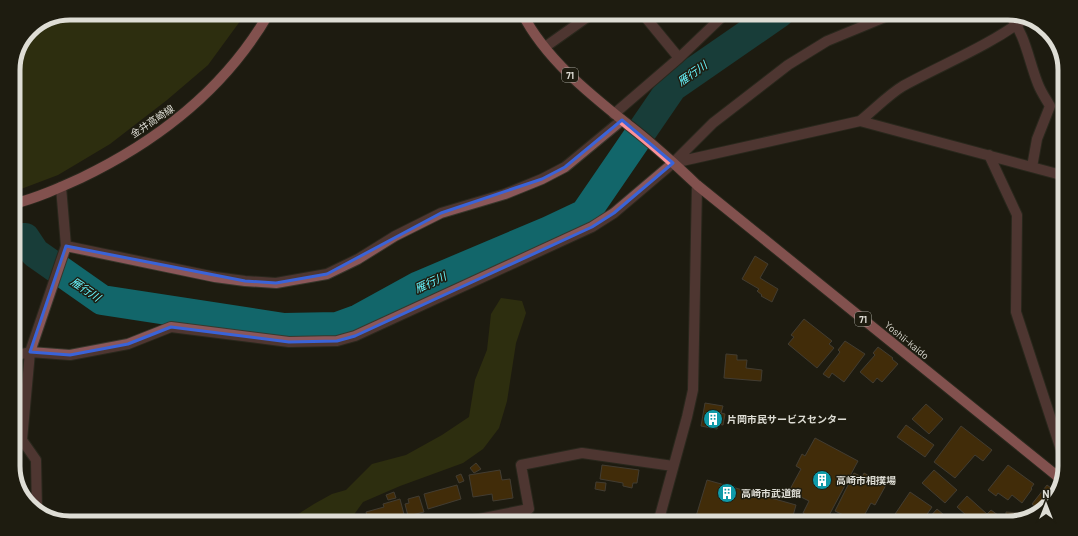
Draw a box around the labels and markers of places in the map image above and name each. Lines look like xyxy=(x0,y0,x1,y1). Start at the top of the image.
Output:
building icon: 片岡市民サービスセンター xyxy=(702,408,724,430)
place label: 片岡市民サービスセンター xyxy=(727,413,847,425)
building icon: 高崎市相撲場 xyxy=(811,469,833,491)
place label: 高崎市相撲場 xyxy=(836,474,896,486)
building icon: 高崎市武道館 xyxy=(716,482,738,504)
place label: 高崎市武道館 xyxy=(741,487,801,499)

